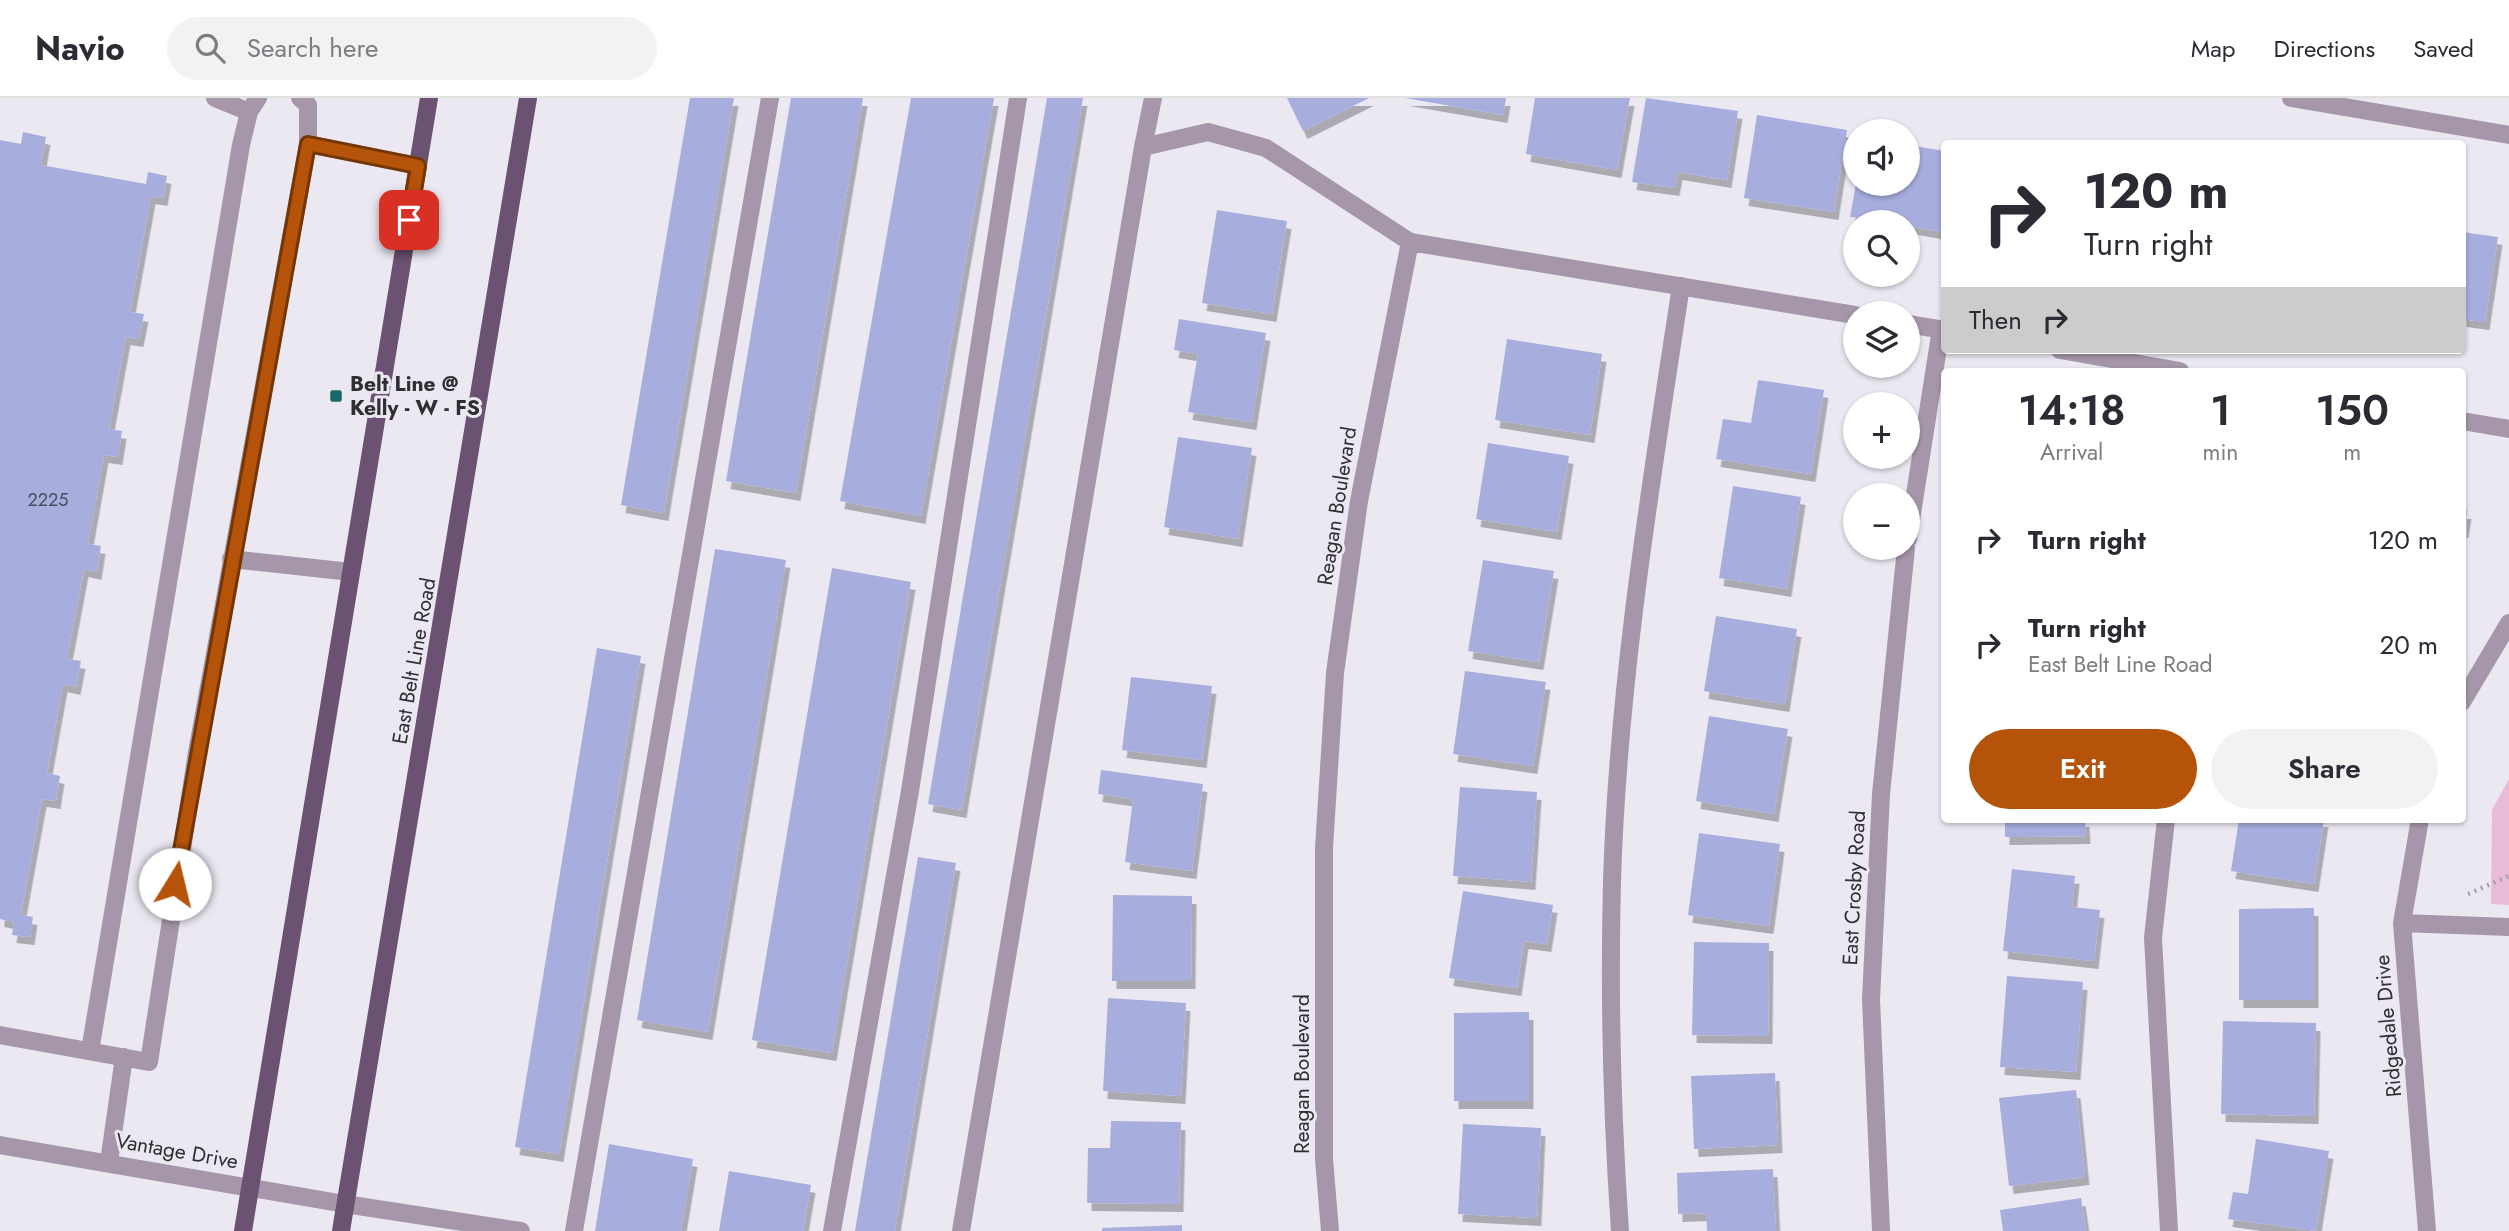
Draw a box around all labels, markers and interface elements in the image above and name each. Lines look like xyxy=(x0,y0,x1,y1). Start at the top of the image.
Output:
search box xyxy=(167,17,657,80)
text: Navio xyxy=(35,25,125,72)
icon: search xyxy=(191,29,229,67)
text: Search here xyxy=(247,29,378,67)
text: Map xyxy=(2191,31,2236,66)
text: Directions xyxy=(2274,31,2375,66)
text: Saved xyxy=(2413,31,2474,66)
map controls xyxy=(1843,119,1920,560)
button: sound xyxy=(1843,119,1920,196)
text: 120 m xyxy=(2084,156,2228,226)
icon: right xyxy=(1969,168,2060,259)
pin xyxy=(379,190,439,250)
icon: arrive xyxy=(390,201,428,239)
button: search xyxy=(1843,210,1920,287)
text: Turn right xyxy=(2084,221,2213,267)
button: layers xyxy=(1843,301,1920,378)
text: Then xyxy=(1969,301,2022,339)
icon: right xyxy=(2036,301,2074,339)
place label: Belt Line @ Kelly - W - FS xyxy=(350,369,480,423)
text: 14:18 xyxy=(2018,380,2126,441)
text: 1 xyxy=(2210,380,2231,441)
text: 150 xyxy=(2315,380,2389,441)
marker: Belt Line @ Kelly - W - FS xyxy=(328,388,344,404)
button: + xyxy=(1843,392,1920,469)
street label: Reagan Boulevard xyxy=(1310,425,1364,587)
text: Arrival xyxy=(2040,435,2103,469)
text: min xyxy=(2202,435,2238,469)
text: m xyxy=(2343,435,2361,469)
button: − xyxy=(1843,483,1920,560)
house number: 2225 xyxy=(28,487,68,513)
icon: right xyxy=(1969,521,2007,559)
text: Turn right xyxy=(2028,521,2146,559)
text: 120 m xyxy=(2368,521,2438,559)
street label: East Belt Line Road xyxy=(385,575,443,747)
text: Turn right xyxy=(2028,609,2146,647)
icon: right xyxy=(1969,626,2007,664)
text: 20 m xyxy=(2380,626,2438,664)
text: East Belt Line Road xyxy=(2028,647,2213,681)
button: Exit xyxy=(1969,729,2197,809)
button: Share xyxy=(2211,729,2438,809)
street label: East Crosby Road xyxy=(1835,810,1873,966)
position arrow xyxy=(138,847,212,921)
street label: Ridgedale Drive xyxy=(2367,953,2409,1098)
street label: Reagan Boulevard xyxy=(1287,994,1317,1154)
street label: Vantage Drive xyxy=(113,1125,241,1177)

